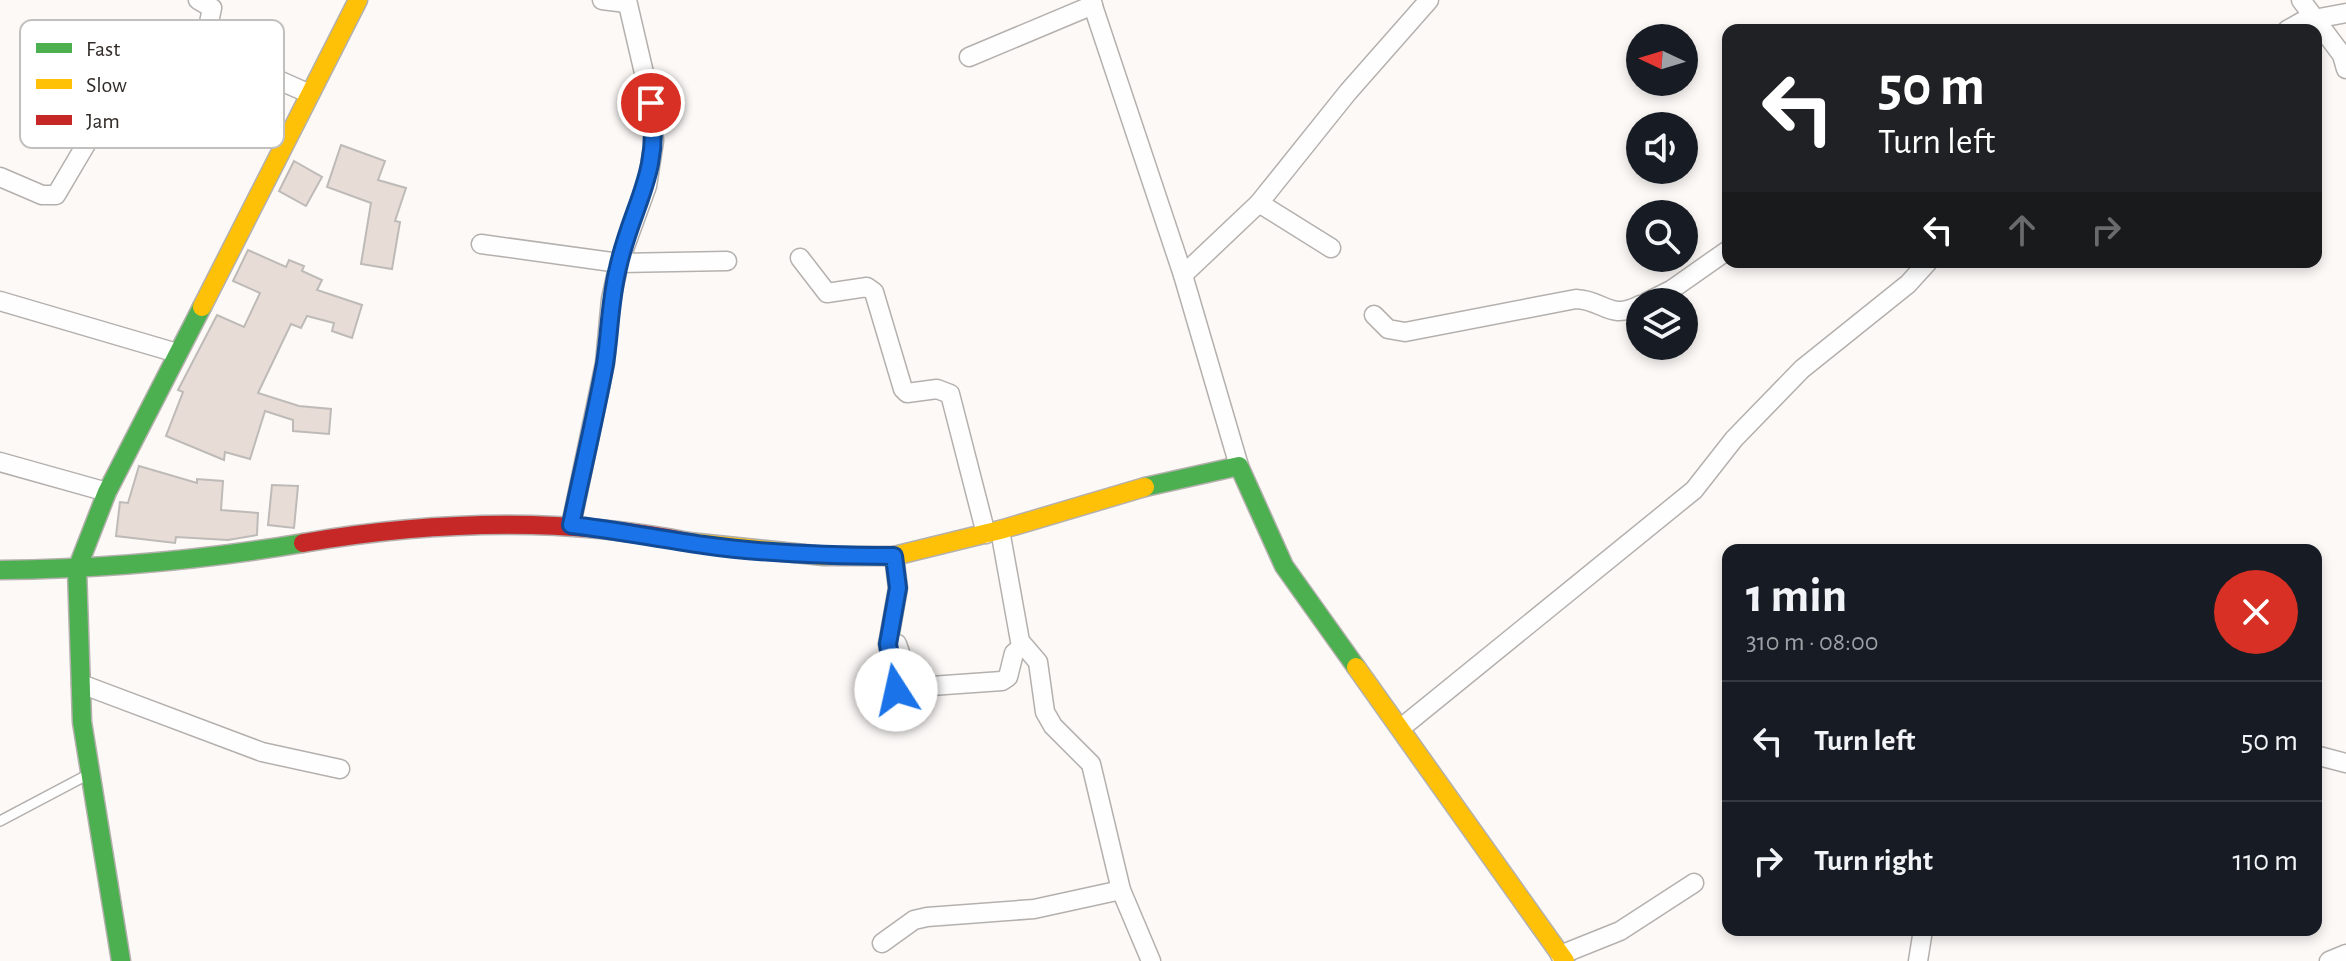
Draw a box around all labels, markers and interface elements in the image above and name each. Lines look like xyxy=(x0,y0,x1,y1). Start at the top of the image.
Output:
legend xyxy=(20,20,284,148)
north arrow xyxy=(1626,24,1698,96)
map controls xyxy=(1626,24,1698,360)
text: Fast xyxy=(86,38,120,60)
icon: left xyxy=(1746,56,1850,160)
text: 50 m xyxy=(1878,59,1985,115)
pin xyxy=(617,69,685,137)
text: Slow xyxy=(86,74,127,96)
icon: arrive xyxy=(629,81,673,125)
text: Jam xyxy=(86,110,120,132)
button: sound xyxy=(1626,112,1698,184)
text: Turn left xyxy=(1878,124,1995,160)
button: search xyxy=(1626,200,1698,272)
icon: left xyxy=(1916,208,1960,252)
icon: ahead xyxy=(2000,208,2044,252)
icon: right xyxy=(2084,208,2128,252)
button: layers xyxy=(1626,288,1698,360)
button: close xyxy=(2214,570,2298,654)
text: 1 min xyxy=(1746,573,1847,621)
text: 310 m · 08:00 xyxy=(1746,629,1878,655)
position arrow xyxy=(854,648,938,732)
icon: left xyxy=(1746,719,1790,763)
text: Turn left xyxy=(1814,726,1915,756)
text: 50 m xyxy=(2241,726,2298,756)
icon: right xyxy=(1746,839,1790,883)
text: Turn right xyxy=(1814,846,1933,876)
text: 110 m xyxy=(2233,846,2298,876)

